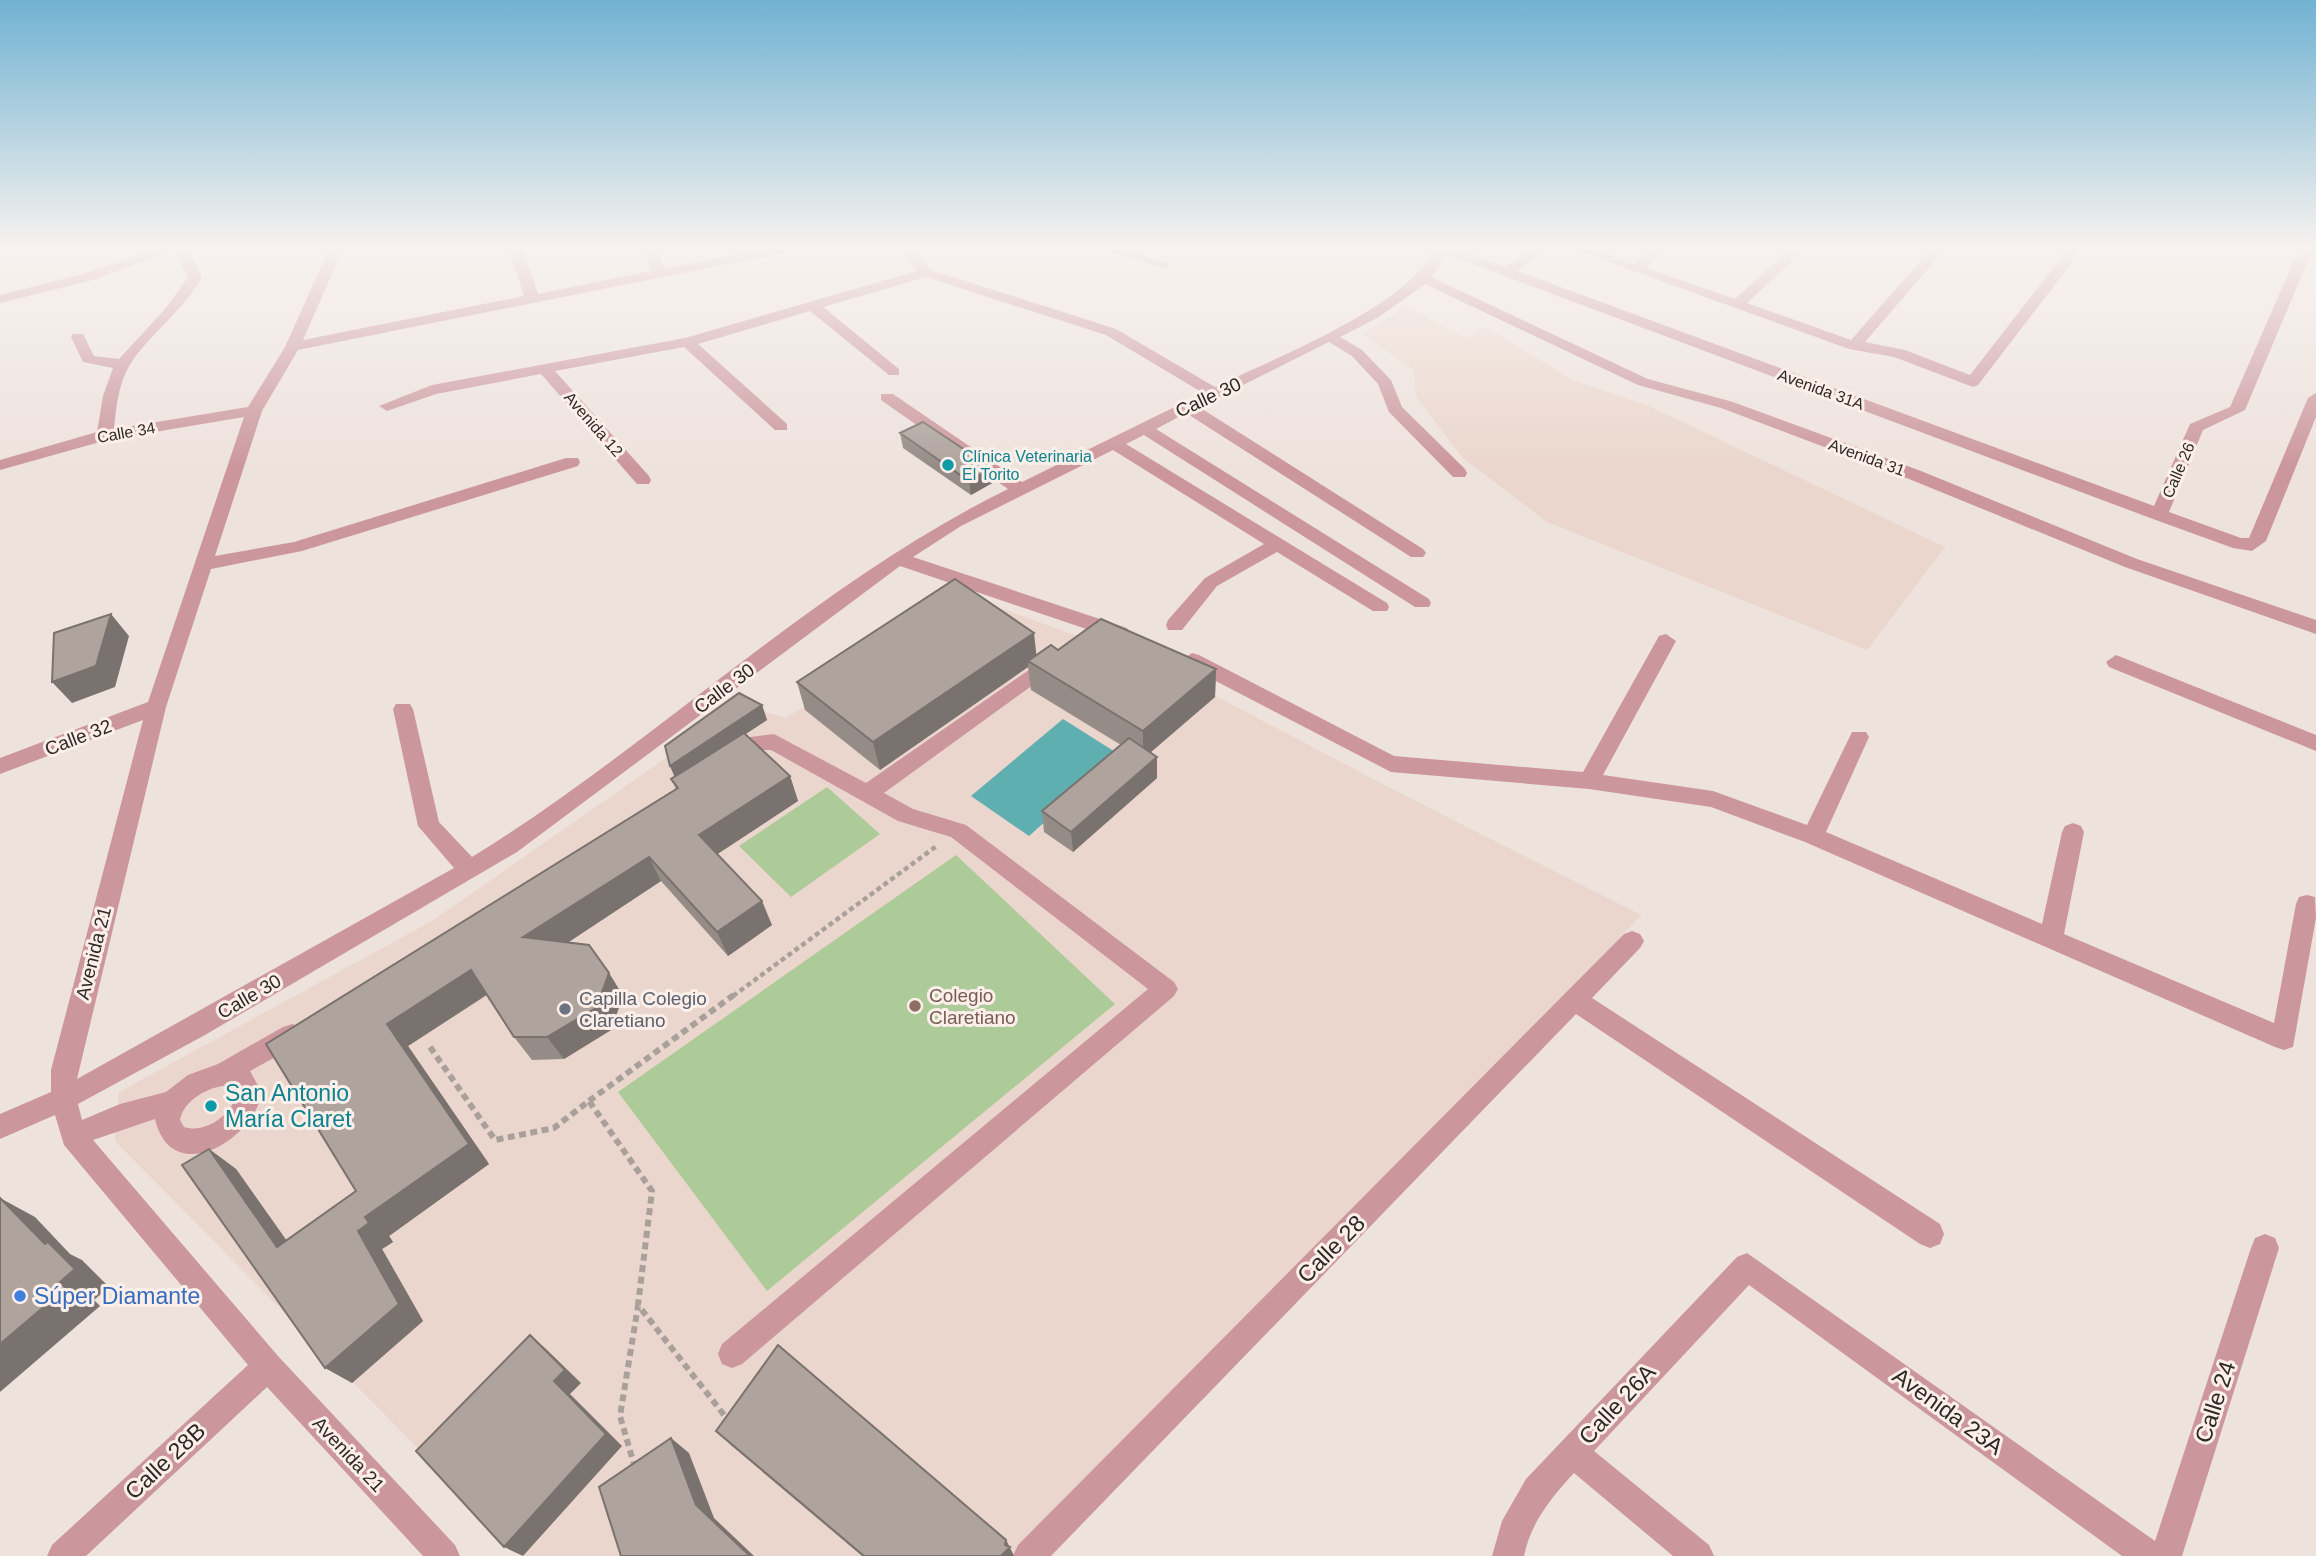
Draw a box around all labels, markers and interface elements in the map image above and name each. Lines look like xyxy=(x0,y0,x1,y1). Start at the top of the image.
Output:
street label: Avenida 31A xyxy=(1775,366,1867,413)
street label: Calle 30 xyxy=(1172,373,1244,422)
street label: Avenida 12 xyxy=(561,389,626,460)
street label: Calle 34 xyxy=(96,419,157,446)
street label: Avenida 31 xyxy=(1826,436,1907,479)
street label: Calle 26 xyxy=(2159,440,2198,501)
place label: Clínica Veterinaria El Torito xyxy=(962,448,1092,483)
marker: Clínica Veterinaria El Torito xyxy=(940,457,956,473)
street label: Calle 30 xyxy=(690,659,758,718)
street label: Calle 32 xyxy=(42,715,114,760)
street label: Avenida 21 xyxy=(72,905,115,1002)
street label: Calle 30 xyxy=(214,970,285,1023)
place label: Colegio Claretiano xyxy=(929,985,1016,1028)
place label: Capilla Colegio Claretiano xyxy=(579,988,707,1031)
marker: Colegio Claretiano xyxy=(907,998,923,1014)
marker: Capilla Colegio Claretiano xyxy=(557,1001,573,1017)
place label: San Antonio María Claret xyxy=(225,1080,352,1132)
marker: San Antonio María Claret xyxy=(203,1098,219,1114)
street label: Calle 28 xyxy=(1292,1210,1370,1288)
place label: Súper Diamante xyxy=(34,1283,200,1309)
marker: Súper Diamante xyxy=(12,1288,28,1304)
street label: Calle 26A xyxy=(1573,1358,1661,1449)
street label: Calle 24 xyxy=(2190,1358,2240,1446)
street label: Avenida 23A xyxy=(1888,1362,2009,1460)
street label: Avenida 21 xyxy=(309,1413,389,1496)
street label: Calle 28B xyxy=(120,1417,210,1505)

